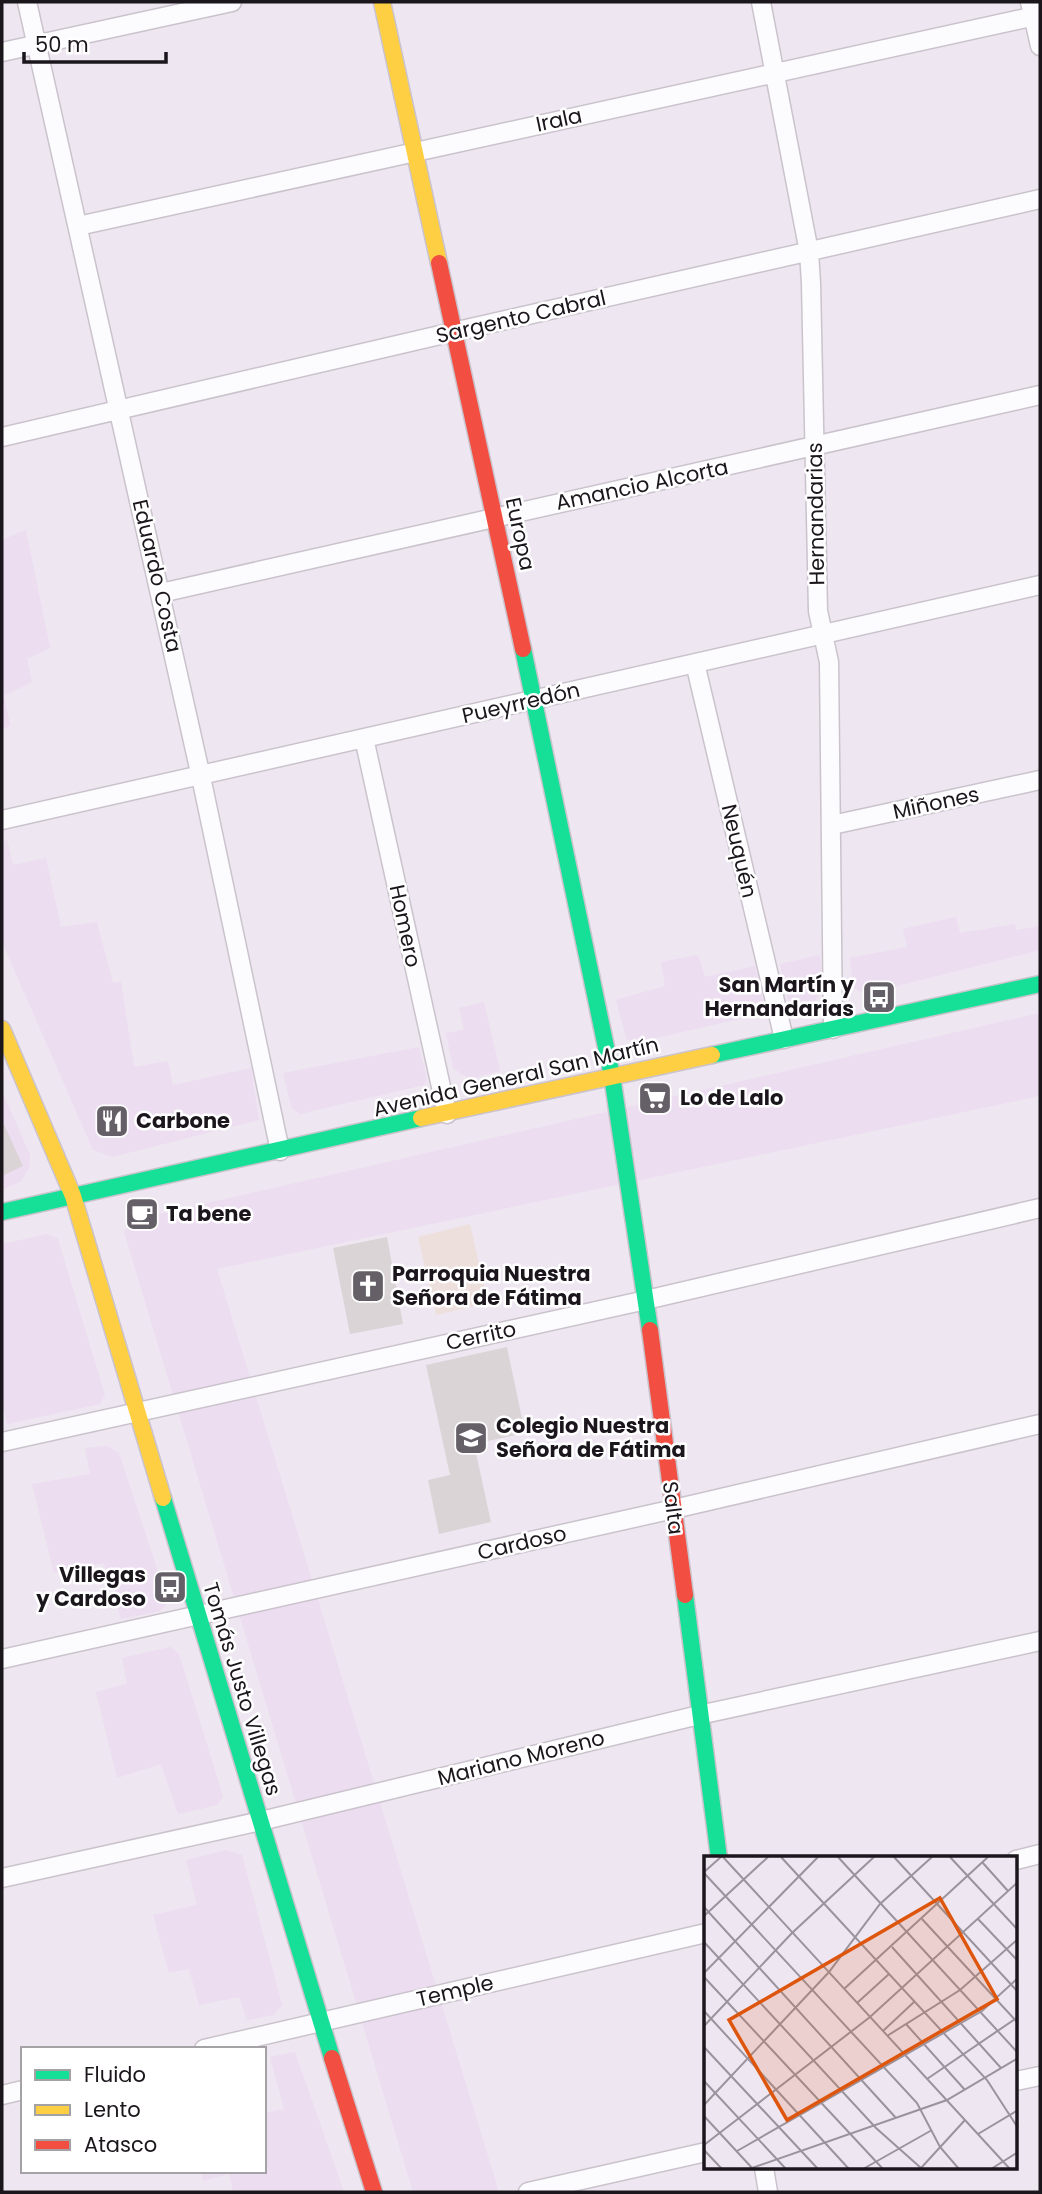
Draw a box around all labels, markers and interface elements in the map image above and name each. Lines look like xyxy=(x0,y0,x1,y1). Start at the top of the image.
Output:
scale bar xyxy=(24,21,166,65)
text: 50 m xyxy=(35,30,89,59)
street label: Irala xyxy=(533,100,585,139)
street label: Sargento Cabral xyxy=(433,283,609,350)
street label: Hernandarias xyxy=(800,442,831,586)
street label: Amancio Alcorta xyxy=(553,452,731,517)
street label: Europa xyxy=(499,495,542,573)
street label: Eduardo Costa xyxy=(126,497,189,655)
street label: Pueyrredón xyxy=(459,675,583,730)
street label: Miñones xyxy=(890,779,982,826)
street label: Neuquén xyxy=(715,801,764,901)
street label: Homero xyxy=(383,882,428,970)
place label: San Martín y Hernandarias xyxy=(704,970,855,1023)
bus stop icon: San Martín y Hernandarias xyxy=(860,978,898,1016)
street label: Avenida General San Martín xyxy=(370,1030,661,1123)
supermarket icon: Lo de Lalo xyxy=(636,1079,674,1117)
place label: Lo de Lalo xyxy=(680,1083,783,1112)
restaurant icon: Carbone xyxy=(93,1102,131,1140)
place label: Carbone xyxy=(136,1106,230,1135)
cafe icon: Ta bene xyxy=(123,1195,161,1233)
place label: Ta bene xyxy=(166,1199,251,1228)
place label: Parroquia Nuestra Señora de Fátima xyxy=(392,1259,590,1312)
church icon: Parroquia Nuestra Señora de Fátima xyxy=(349,1267,387,1305)
street label: Cerrito xyxy=(443,1314,519,1357)
place label: Colegio Nuestra Señora de Fátima xyxy=(496,1411,686,1464)
school or university icon: Colegio Nuestra Señora de Fátima xyxy=(452,1419,490,1457)
street label: Salta xyxy=(656,1480,691,1536)
street label: Cardoso xyxy=(475,1518,569,1567)
place label: Villegas y Cardoso xyxy=(35,1560,146,1613)
bus stop icon: Villegas y Cardoso xyxy=(151,1568,189,1606)
street label: Tomás Justo Villegas xyxy=(196,1579,289,1799)
street label: Mariano Moreno xyxy=(434,1723,607,1792)
inset map xyxy=(704,1856,1018,2170)
street label: Temple xyxy=(413,1968,496,2013)
legend xyxy=(21,2047,266,2173)
text: Fluido xyxy=(84,2060,146,2089)
text: Lento xyxy=(84,2095,141,2124)
text: Atasco xyxy=(84,2130,157,2159)

